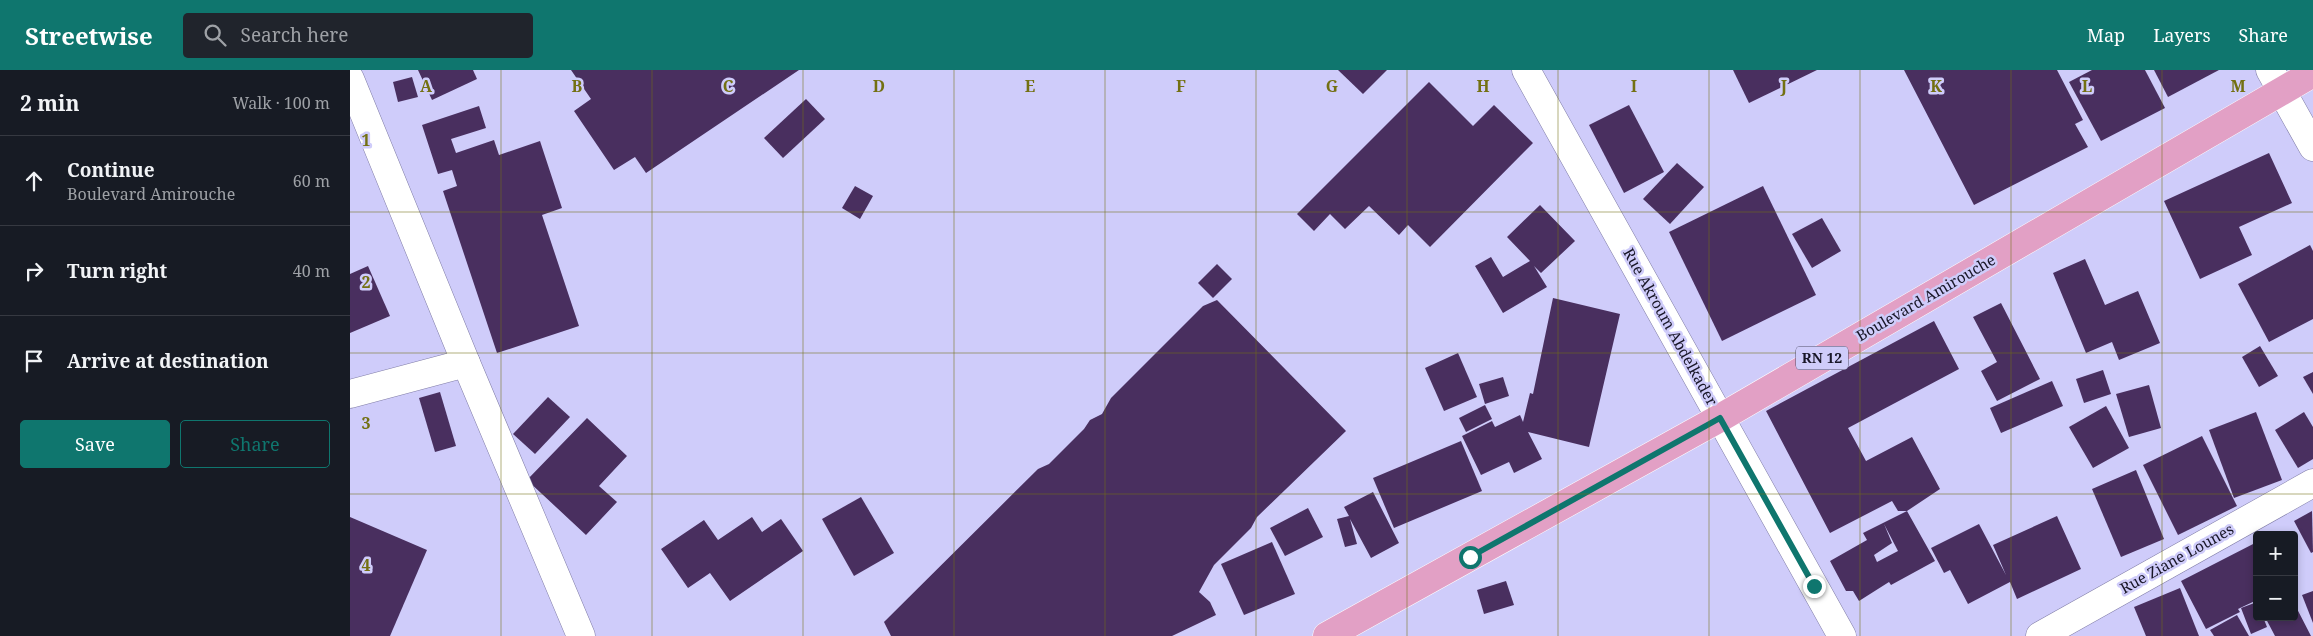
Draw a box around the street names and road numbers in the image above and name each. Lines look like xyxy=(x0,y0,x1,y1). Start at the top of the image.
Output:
street label: Rue Akroum Abdelkader xyxy=(1619,244,1723,409)
street label: Boulevard Amirouche xyxy=(1852,249,1999,345)
road number: RN 12 xyxy=(1796,346,1848,370)
street label: Rue Ziane Lounes xyxy=(2116,518,2237,598)

